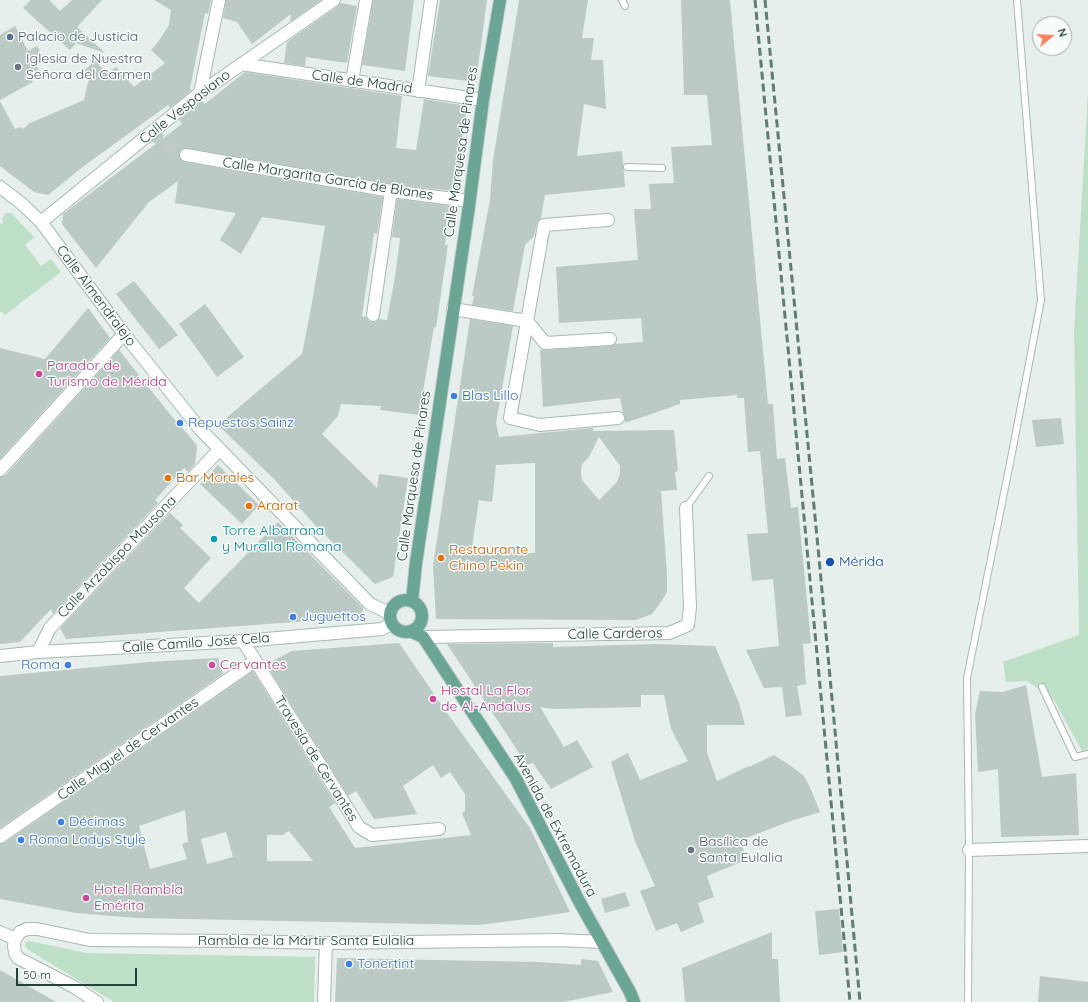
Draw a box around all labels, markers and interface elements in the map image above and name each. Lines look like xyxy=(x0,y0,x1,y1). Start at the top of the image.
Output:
north arrow xyxy=(1032,16,1072,56)
text: N xyxy=(1055,27,1070,39)
place label: Palacio de Justicia xyxy=(18,29,138,45)
marker: Palacio de Justicia xyxy=(5,32,15,42)
place label: Iglesia de Nuestra Señora del Carmen xyxy=(26,51,151,84)
marker: Iglesia de Nuestra Señora del Carmen xyxy=(13,62,23,72)
street label: Calle Vespasiano xyxy=(136,66,234,148)
street label: Calle Marquesa de Pinares xyxy=(441,66,481,238)
street label: Calle de Madrid xyxy=(311,67,413,97)
street label: Calle Margarita García de Blanes xyxy=(221,154,435,204)
street label: Calle Almendralejo xyxy=(53,242,139,350)
place label: Parador de Turismo de Mérida xyxy=(47,358,167,390)
marker: Parador de Turismo de Mérida xyxy=(34,369,44,379)
place label: Blas Lillo xyxy=(462,388,518,404)
street label: Calle Marquesa de Pinares xyxy=(394,390,434,562)
marker: Blas Lillo xyxy=(449,391,459,401)
place label: Repuestos Sainz xyxy=(188,415,294,431)
marker: Repuestos Sainz xyxy=(175,418,185,428)
place label: Bar Morales xyxy=(176,470,254,486)
marker: Bar Morales xyxy=(163,473,173,483)
street label: Calle Arzobispo Mausona xyxy=(54,492,180,622)
place label: Ararat xyxy=(257,498,298,514)
marker: Ararat xyxy=(244,501,254,511)
place label: Torre Albarrana y Muralla Romana xyxy=(222,523,341,556)
marker: Torre Albarrana y Muralla Romana xyxy=(209,534,219,544)
place label: Restaurante Chino Pekin xyxy=(449,542,528,574)
marker: Restaurante Chino Pekin xyxy=(436,553,446,563)
place label: Mérida xyxy=(839,554,884,570)
marker: Mérida xyxy=(824,556,836,568)
place label: Juguettos xyxy=(301,609,366,625)
marker: Juguettos xyxy=(288,612,298,622)
street label: Calle Carderos xyxy=(567,625,663,643)
street label: Calle Camilo José Cela xyxy=(122,629,270,657)
place label: Roma xyxy=(21,657,60,673)
place label: Cervantes xyxy=(220,657,286,673)
marker: Roma xyxy=(63,660,73,670)
marker: Cervantes xyxy=(207,660,217,670)
place label: Hostal La Flor de Al-Andalus xyxy=(441,683,531,716)
street label: Travesía de Cervantes xyxy=(271,693,361,825)
street label: Calle Miguel de Cervantes xyxy=(54,694,202,804)
marker: Hostal La Flor de Al-Andalus xyxy=(428,694,438,704)
street label: Avenida de Extremadura xyxy=(510,750,600,900)
place label: Décimas xyxy=(69,814,125,830)
marker: Décimas xyxy=(56,817,66,827)
place label: Roma Ladys Style xyxy=(29,832,146,848)
place label: Basílica de Santa Eulalia xyxy=(699,834,783,866)
marker: Roma Ladys Style xyxy=(16,835,26,845)
marker: Basílica de Santa Eulalia xyxy=(686,845,696,855)
place label: Hotel Rambla Emérita xyxy=(94,882,183,914)
marker: Hotel Rambla Emérita xyxy=(81,893,91,903)
street label: Rambla de la Mártir Santa Eulalia xyxy=(198,933,414,949)
place label: Tonertint xyxy=(357,956,414,972)
marker: Tonertint xyxy=(344,959,354,969)
scale bar xyxy=(18,960,139,986)
text: 50 m xyxy=(23,967,51,982)

